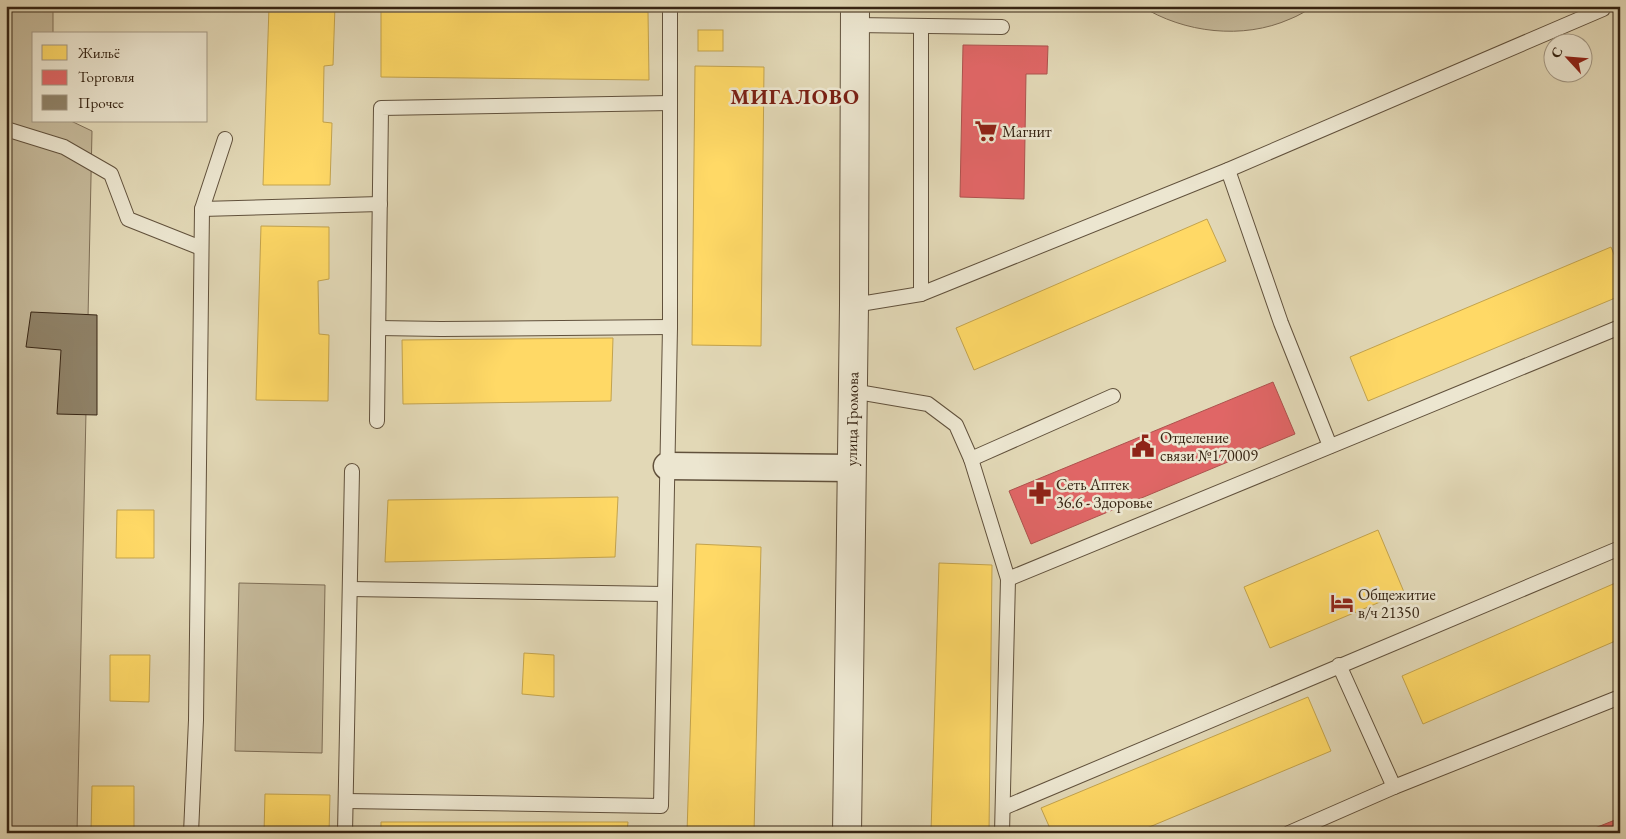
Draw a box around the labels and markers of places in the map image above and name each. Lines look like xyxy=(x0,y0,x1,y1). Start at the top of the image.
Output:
supermarket icon: Магнит xyxy=(973,118,999,144)
place label: Магнит xyxy=(1002,121,1052,142)
place label: Отделение связи №170009 xyxy=(1160,427,1258,466)
public building icon: Отделение связи №170009 xyxy=(1130,433,1156,459)
place label: Сеть Аптек 36.6 - Здоровье xyxy=(1056,474,1153,513)
pharmacy icon: Сеть Аптек 36.6 - Здоровье xyxy=(1027,480,1053,506)
place label: Общежитие в/ч 21350 xyxy=(1358,584,1436,623)
hotel icon: Общежитие в/ч 21350 xyxy=(1329,590,1355,616)

